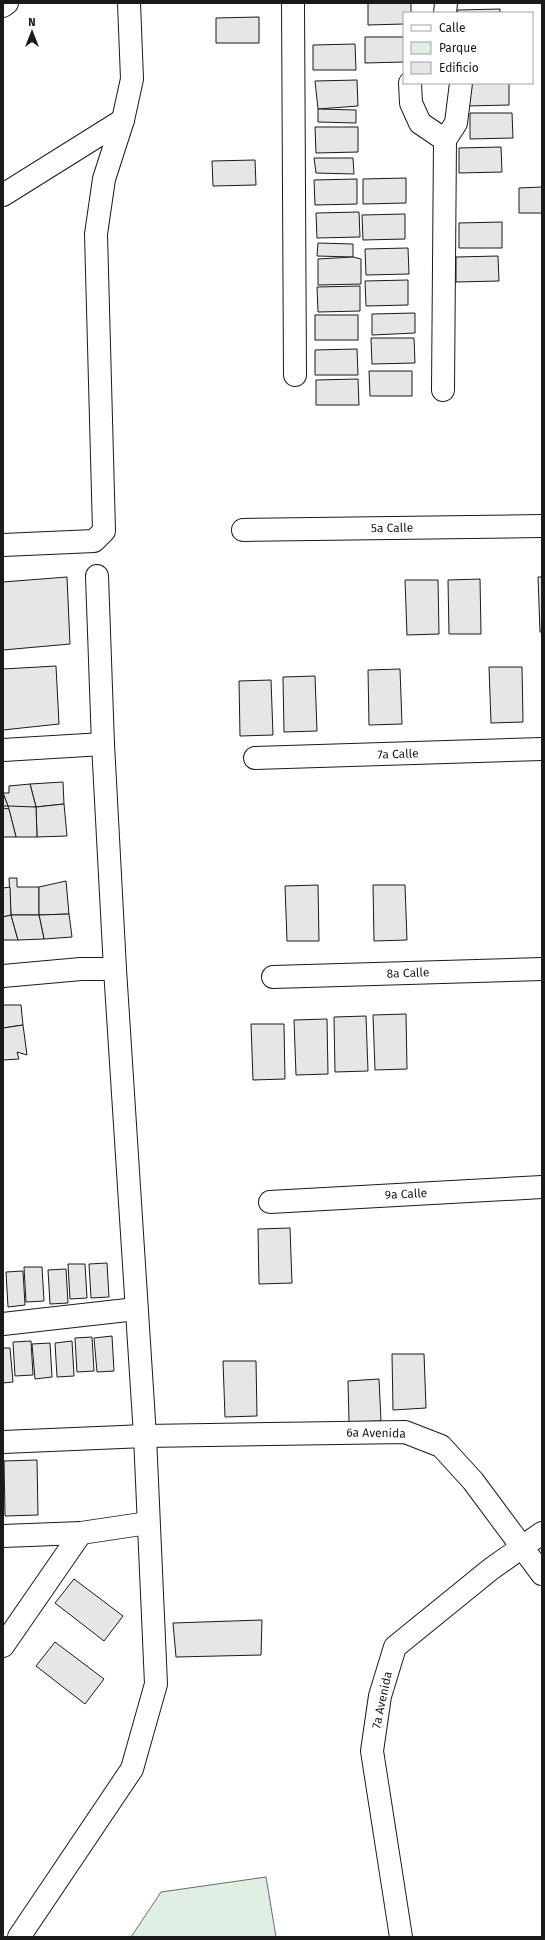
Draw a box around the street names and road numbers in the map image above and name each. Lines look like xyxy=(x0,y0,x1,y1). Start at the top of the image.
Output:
street label: 5a Calle xyxy=(371,521,413,535)
street label: 7a Calle xyxy=(377,746,419,762)
street label: 8a Calle xyxy=(386,965,430,981)
street label: 9a Calle xyxy=(384,1186,428,1202)
street label: 6a Avenida xyxy=(346,1425,406,1441)
street label: 7a Avenida xyxy=(369,1670,395,1730)

